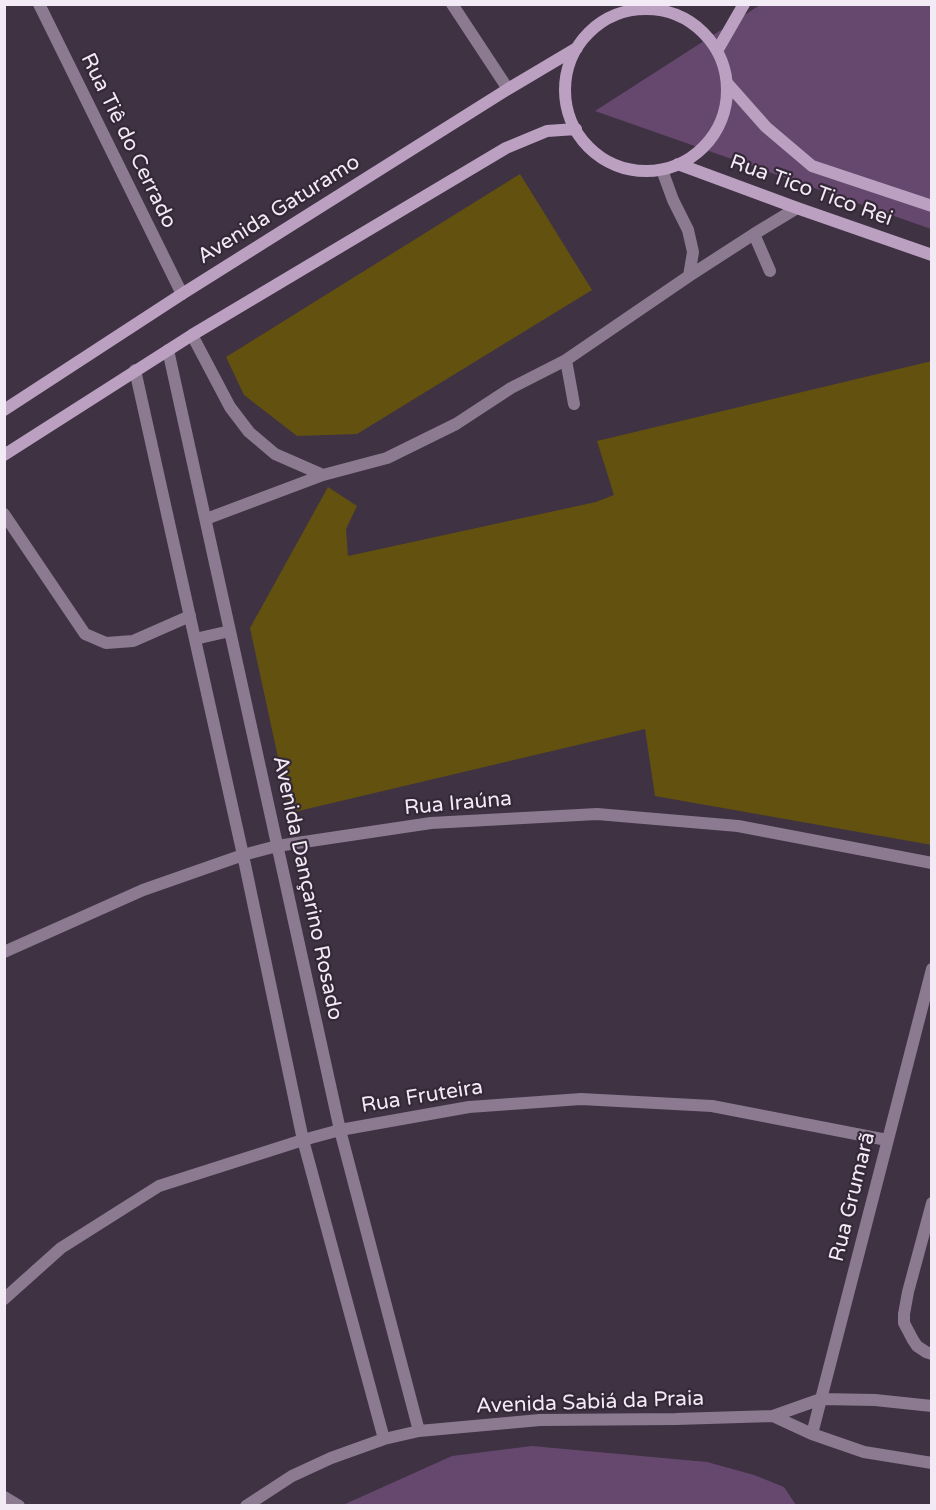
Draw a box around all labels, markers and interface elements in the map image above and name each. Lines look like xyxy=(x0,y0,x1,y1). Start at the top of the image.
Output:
street label: Rua Tiê do Cerrado xyxy=(75,49,181,233)
street label: Avenida Gaturamo xyxy=(193,150,365,270)
street label: Rua Tico Tico Rei xyxy=(726,150,896,232)
street label: Avenida Dançarino Rosado xyxy=(267,754,347,1022)
street label: Rua Iraúna xyxy=(403,787,513,821)
street label: Rua Fruteira xyxy=(359,1075,485,1119)
street label: Rua Grumarã xyxy=(825,1130,881,1264)
street label: Avenida Sabiá da Praia xyxy=(476,1386,704,1420)

